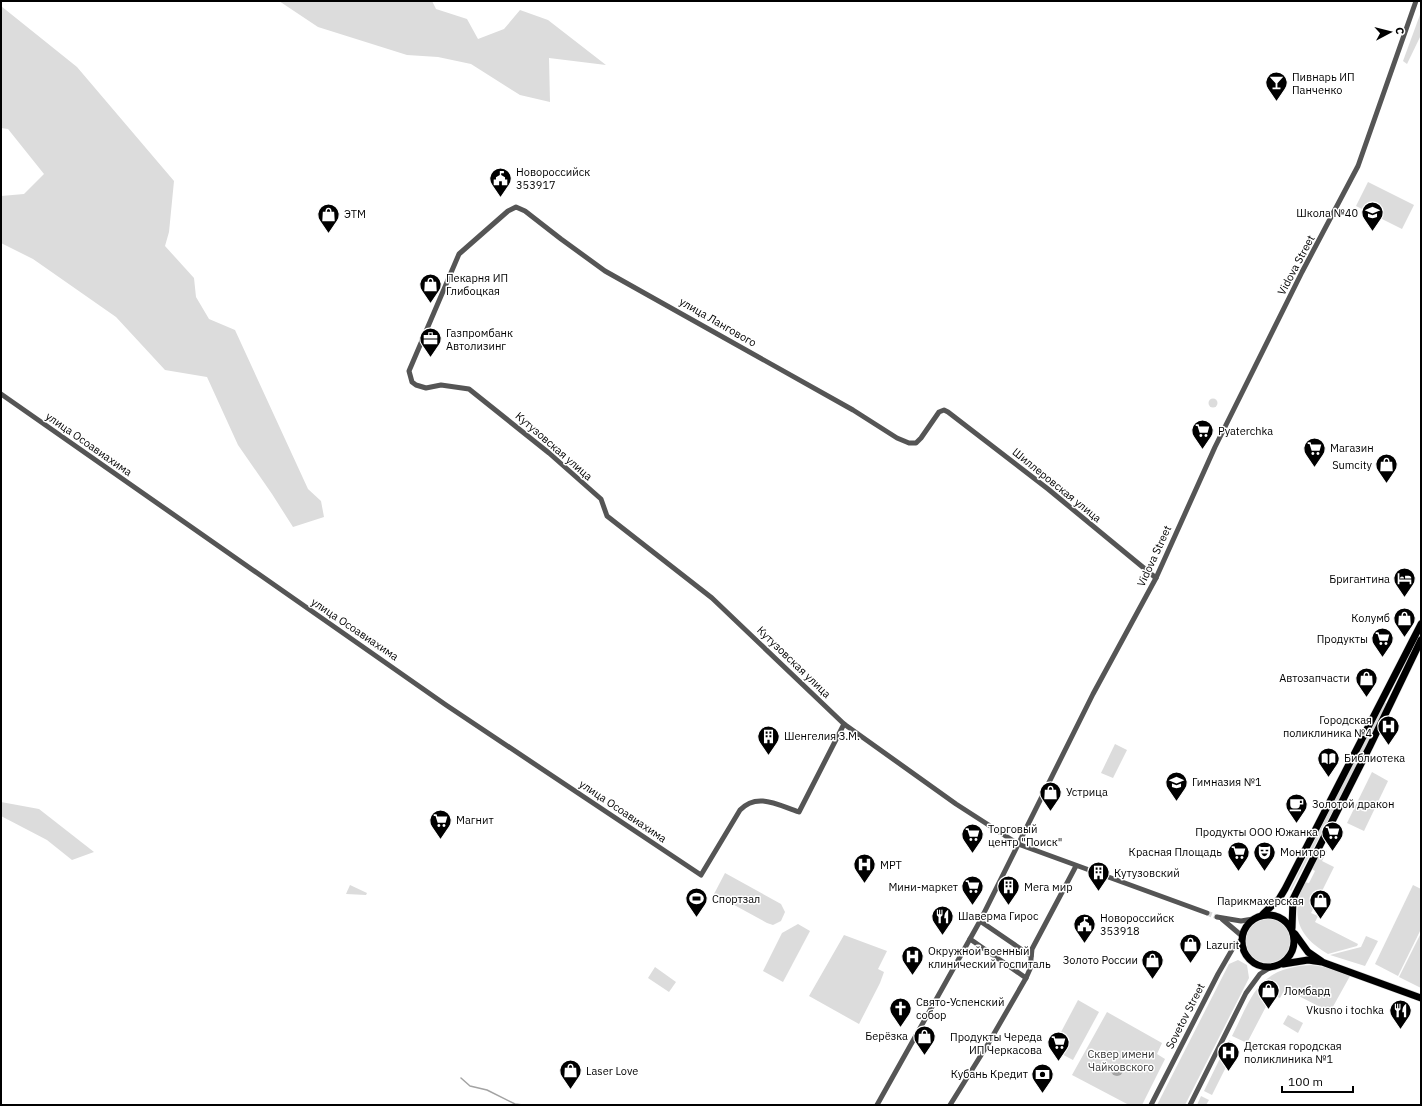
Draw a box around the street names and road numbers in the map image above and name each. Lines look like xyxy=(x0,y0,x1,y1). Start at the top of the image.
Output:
street label: Vidova Street xyxy=(1274,233,1318,297)
street label: улица Лангового xyxy=(677,294,759,350)
street label: улица Осоавиахима xyxy=(43,409,135,479)
street label: Кутузовская улица xyxy=(513,409,595,483)
street label: Шиллеровская улица xyxy=(1010,445,1104,525)
street label: Vidova Street xyxy=(1134,523,1174,589)
street label: улица Осоавиахима xyxy=(309,595,401,664)
street label: Кутузовская улица xyxy=(754,623,834,701)
street label: улица Осоавиахима xyxy=(577,777,669,846)
street label: Sovetov Street xyxy=(1162,981,1208,1051)

